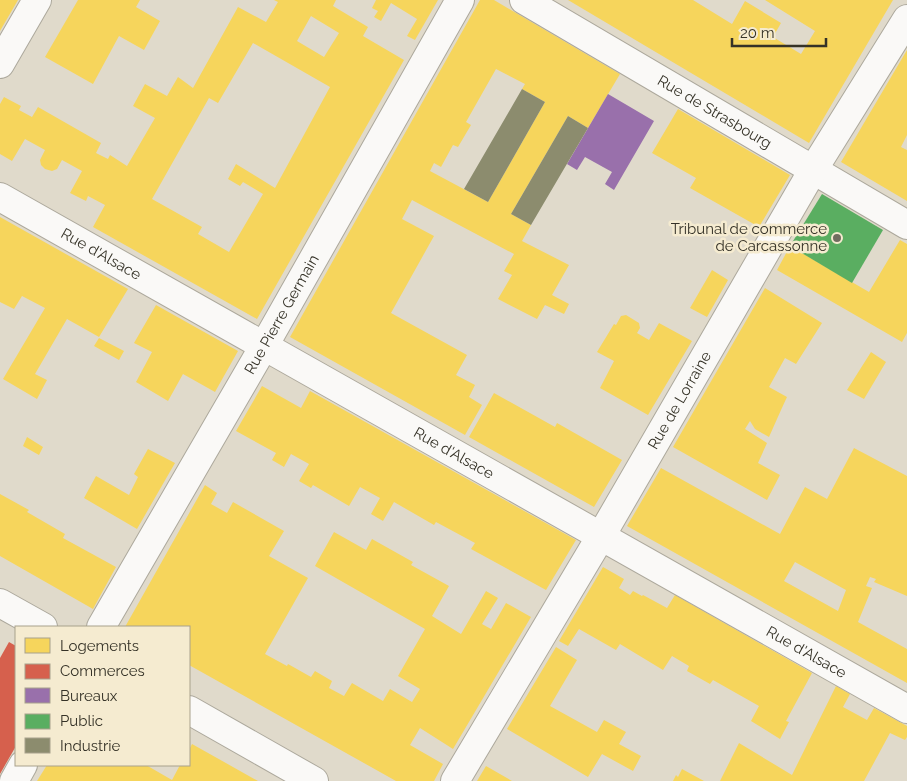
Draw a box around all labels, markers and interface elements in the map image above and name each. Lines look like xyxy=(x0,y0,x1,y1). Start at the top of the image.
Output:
scale bar xyxy=(732,15,826,47)
text: 20 m xyxy=(740,24,775,42)
street label: Rue de Strasbourg xyxy=(654,71,775,152)
place label: Tribunal de commerce de Carcassonne xyxy=(671,220,827,255)
street label: Rue d'Alsace xyxy=(58,224,144,284)
marker: Tribunal de commerce de Carcassonne xyxy=(831,232,843,244)
street label: Rue Pierre Germain xyxy=(241,252,323,377)
street label: Rue de Lorraine xyxy=(644,348,715,453)
street label: Rue d'Alsace xyxy=(410,423,497,483)
street label: Rue d'Alsace xyxy=(763,622,850,682)
legend xyxy=(15,626,190,766)
text: Logements xyxy=(60,637,139,655)
text: Commerces xyxy=(60,662,145,680)
text: Bureaux xyxy=(60,687,118,705)
text: Public xyxy=(60,712,103,730)
text: Industrie xyxy=(60,737,121,755)

